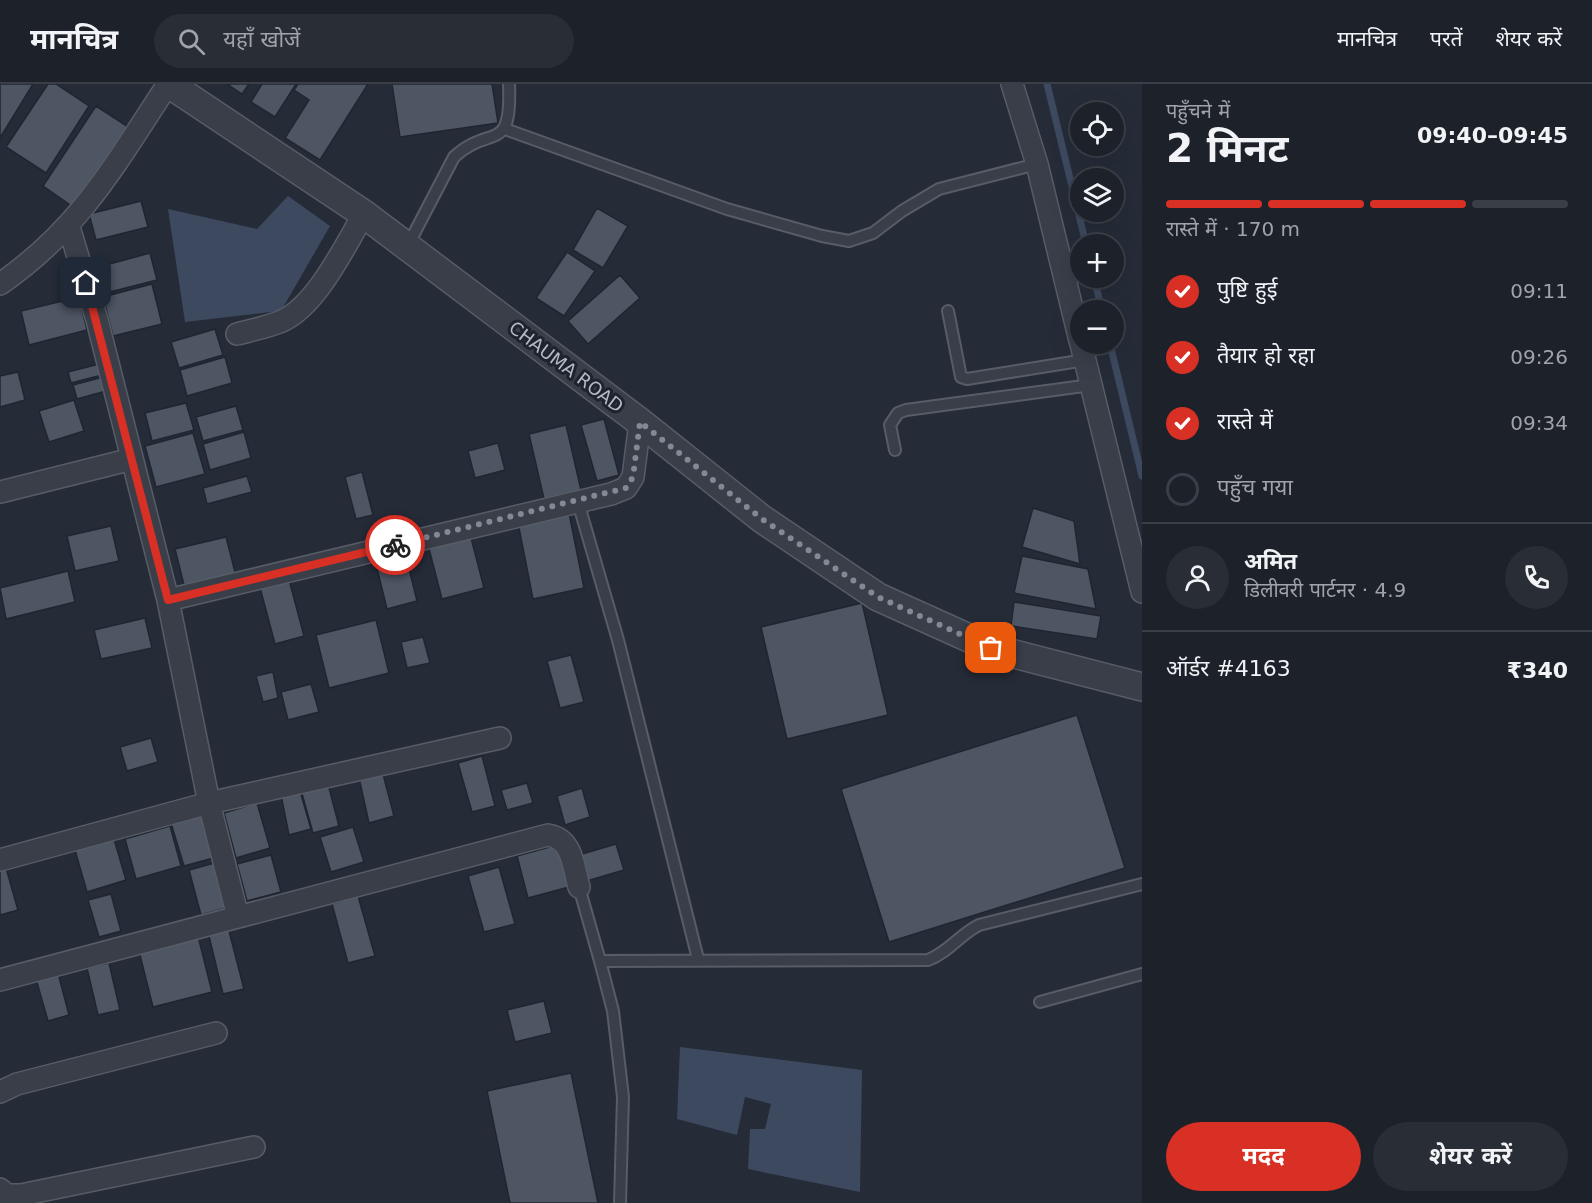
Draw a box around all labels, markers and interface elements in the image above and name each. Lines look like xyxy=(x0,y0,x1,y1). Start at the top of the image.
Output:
search box xyxy=(154,14,574,68)
text: मानचित्र xyxy=(30,23,118,56)
icon: search xyxy=(175,25,208,58)
text: यहाँ खोजें xyxy=(223,27,300,52)
text: मानचित्र xyxy=(1337,27,1397,51)
text: परतें xyxy=(1430,27,1463,51)
text: शेयर करें xyxy=(1496,27,1562,51)
text: पहुँचने में xyxy=(1166,99,1230,123)
map controls xyxy=(1070,102,1124,354)
button: locate xyxy=(1070,102,1124,156)
text: 09:40–09:45 xyxy=(1417,123,1568,148)
text: 2 मिनट xyxy=(1166,126,1289,171)
button: layers xyxy=(1070,168,1124,222)
text: रास्ते में · 170 m xyxy=(1166,217,1300,241)
button: + xyxy=(1070,234,1124,288)
pin xyxy=(60,257,111,308)
icon: home xyxy=(69,266,102,299)
icon: check xyxy=(1166,275,1199,308)
text: पुष्टि हुई xyxy=(1217,277,1278,302)
text: 09:11 xyxy=(1510,279,1568,303)
button: − xyxy=(1070,300,1124,354)
street label: CHAUMA ROAD xyxy=(505,317,628,416)
icon: check xyxy=(1166,341,1199,374)
text: तैयार हो रहा xyxy=(1217,343,1315,368)
text: 09:26 xyxy=(1510,345,1568,369)
icon: check xyxy=(1166,407,1199,440)
text: रास्ते में xyxy=(1217,409,1273,434)
text: 09:34 xyxy=(1510,411,1568,435)
text: पहुँच गया xyxy=(1217,475,1293,500)
courier xyxy=(365,515,425,575)
icon: bike xyxy=(379,529,412,562)
button: person xyxy=(1166,546,1229,609)
button: phone xyxy=(1505,546,1568,609)
text: अमित xyxy=(1244,549,1297,574)
text: डिलीवरी पार्टनर · 4.9 xyxy=(1244,578,1406,602)
pin xyxy=(965,622,1016,673)
icon: bag xyxy=(974,631,1007,664)
text: ऑर्डर #4163 xyxy=(1166,656,1291,681)
text: ₹340 xyxy=(1507,658,1568,683)
button: मदद xyxy=(1166,1122,1361,1191)
button: शेयर करें xyxy=(1373,1122,1568,1191)

